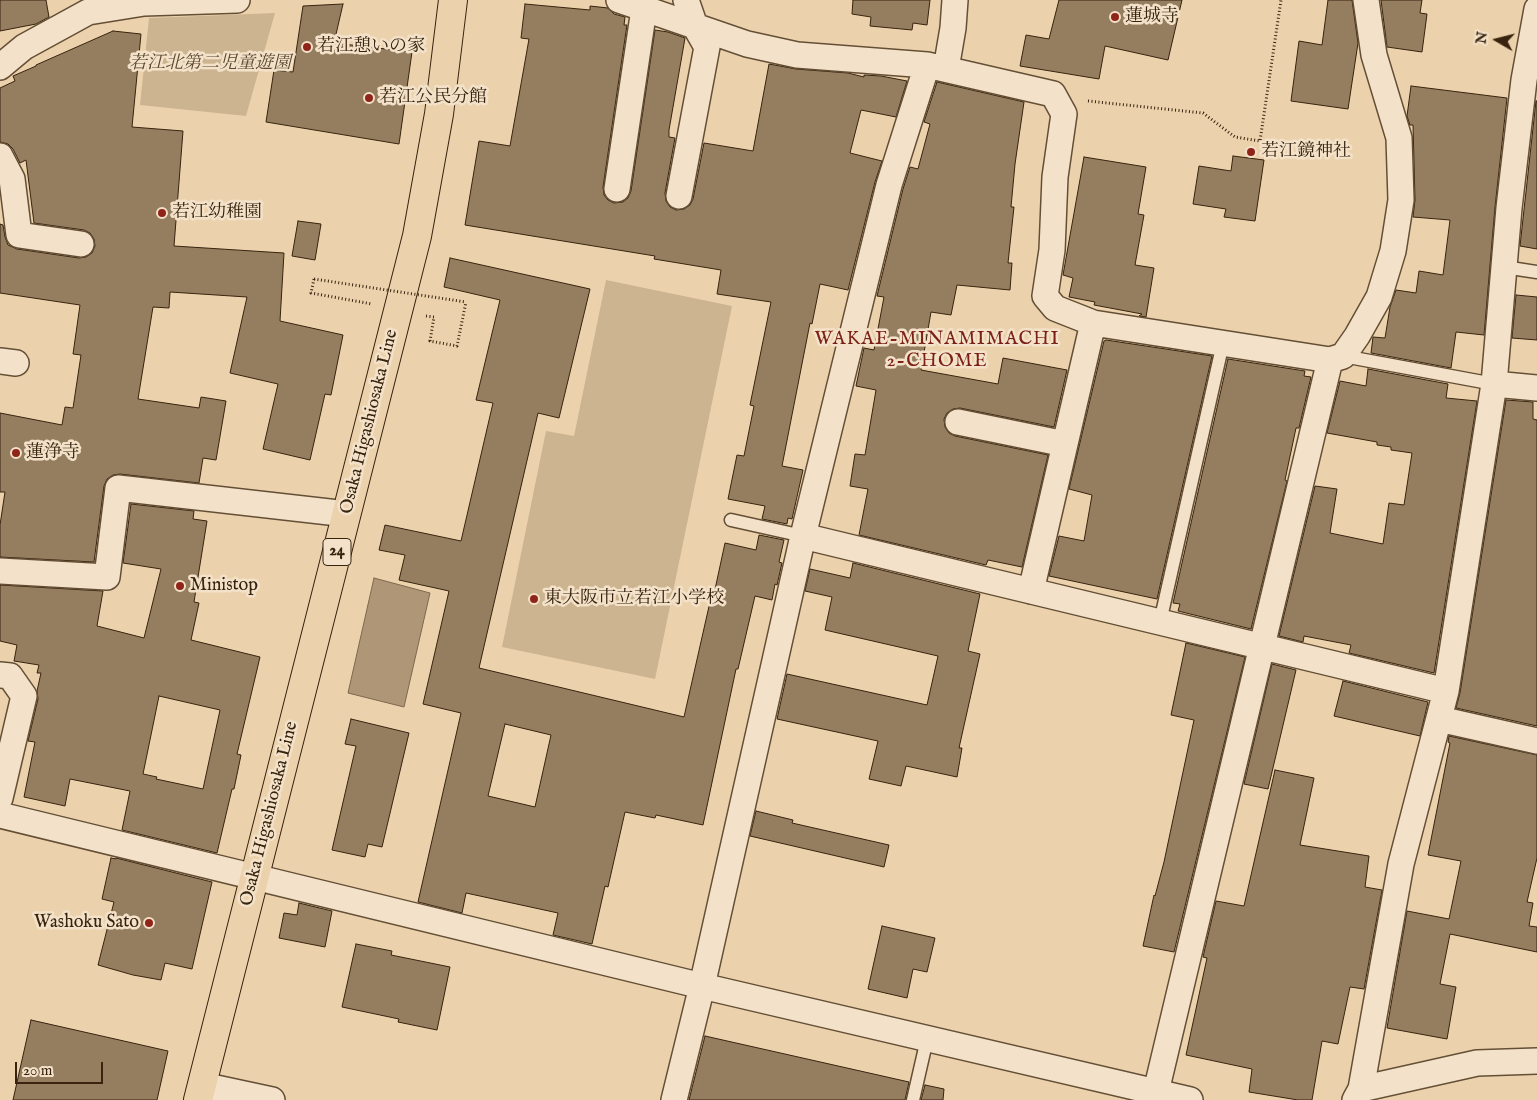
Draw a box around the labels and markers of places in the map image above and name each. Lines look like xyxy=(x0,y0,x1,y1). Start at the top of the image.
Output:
place label: 蓮城寺 xyxy=(1125,6,1179,28)
marker: 蓮城寺 xyxy=(1109,11,1121,23)
place label: 若江憩いの家 xyxy=(317,36,425,58)
marker: 若江憩いの家 xyxy=(301,41,313,53)
place label: 若江公民分館 xyxy=(379,87,487,109)
marker: 若江公民分館 xyxy=(363,92,375,104)
place label: 若江鏡神社 xyxy=(1261,141,1351,163)
marker: 若江鏡神社 xyxy=(1245,146,1257,158)
place label: 若江幼稚園 xyxy=(172,202,262,224)
marker: 若江幼稚園 xyxy=(156,207,168,219)
place label: 蓮浄寺 xyxy=(26,442,80,464)
marker: 蓮浄寺 xyxy=(10,447,22,459)
place label: Ministop xyxy=(190,575,258,597)
marker: Ministop xyxy=(174,580,186,592)
place label: 東大阪市立若江小学校 xyxy=(544,588,724,610)
marker: 東大阪市立若江小学校 xyxy=(528,593,540,605)
place label: Washoku Sato xyxy=(34,912,139,934)
marker: Washoku Sato xyxy=(143,917,155,929)

